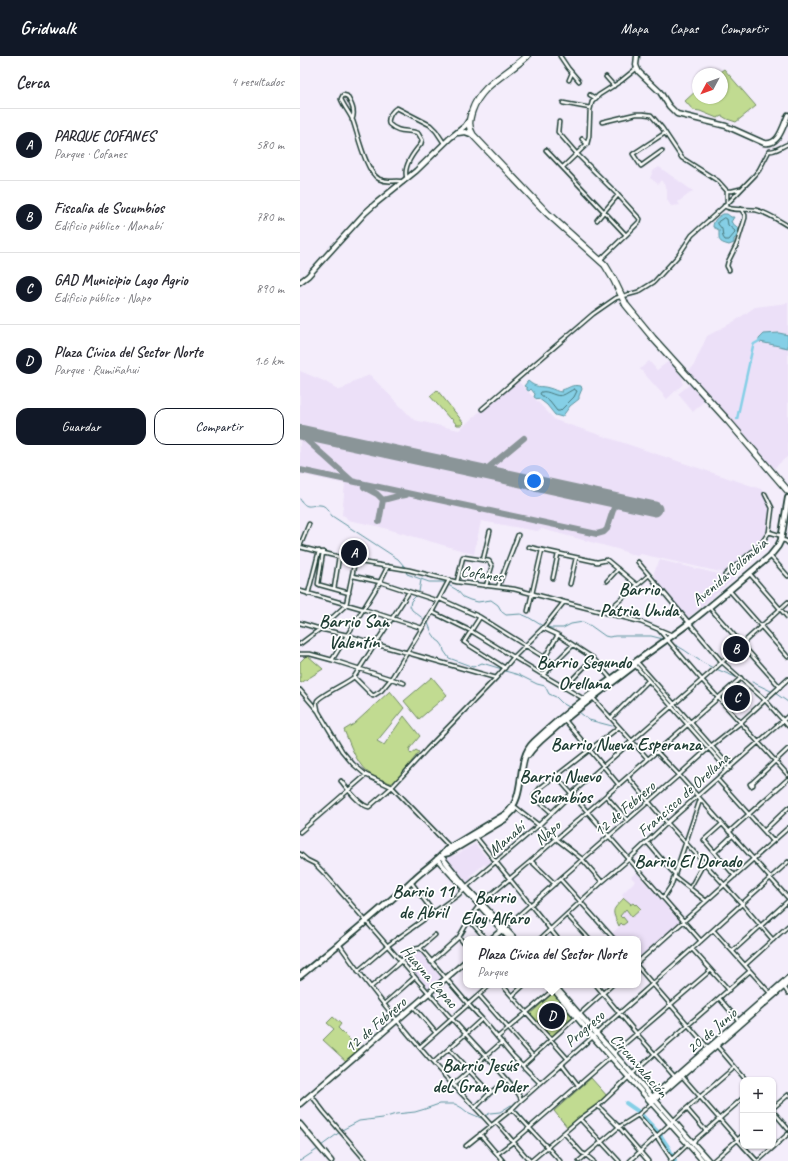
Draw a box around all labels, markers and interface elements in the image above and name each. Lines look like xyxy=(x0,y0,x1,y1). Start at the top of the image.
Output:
text: Gridwalk xyxy=(20,16,76,40)
text: Mapa xyxy=(621,20,648,37)
text: Capas xyxy=(670,20,698,37)
text: Compartir xyxy=(720,20,768,37)
north arrow xyxy=(692,68,728,104)
text: Cerca xyxy=(16,72,49,93)
text: 4 resultados xyxy=(231,74,284,90)
text: PARQUE COFANES xyxy=(54,127,155,146)
text: A xyxy=(26,137,32,153)
text: 580 m xyxy=(256,137,284,153)
text: Parque · Cofanes xyxy=(54,146,127,162)
text: Fiscalia de Sucumbíos xyxy=(54,199,164,218)
text: B xyxy=(26,209,32,225)
text: 780 m xyxy=(256,209,284,225)
text: Edificio público · Manabí xyxy=(54,218,161,234)
text: GAD Municipio Lago Agrio xyxy=(54,271,188,290)
text: C xyxy=(26,281,32,297)
text: 890 m xyxy=(256,281,284,297)
text: Edificio público · Napo xyxy=(54,290,150,306)
text: Plaza Cívica del Sector Norte xyxy=(54,343,203,362)
text: D xyxy=(25,353,33,369)
text: 1.6 km xyxy=(254,353,284,369)
text: Parque · Rumiñahui xyxy=(54,362,138,378)
button: Guardar xyxy=(16,408,146,445)
button: Compartir xyxy=(154,408,284,445)
your location xyxy=(524,471,544,491)
street label: Avenida Colombia xyxy=(688,533,772,610)
pin: A xyxy=(341,538,367,568)
street label: Cofanes xyxy=(460,561,506,587)
district label: Barrio Patria Unida xyxy=(600,578,680,621)
district label: Barrio San Valentín xyxy=(319,610,391,653)
pin: B xyxy=(723,634,749,664)
district label: Barrio Segundo Orellana xyxy=(537,651,633,694)
pin: C xyxy=(724,683,750,713)
district label: Barrio Nueva Esperanza xyxy=(551,733,703,755)
street label: Francisco de Orellana xyxy=(634,748,735,841)
district label: Barrio Nuevo Sucumbíos xyxy=(519,765,602,808)
street label: 12 de Febrero xyxy=(590,776,661,841)
street label: Napo xyxy=(530,814,567,850)
street label: Manabí xyxy=(484,815,531,860)
district label: Barrio El Dorado xyxy=(635,850,743,872)
district label: Barrio 11 de Abril xyxy=(392,880,455,923)
district label: Barrio Eloy Alfaro xyxy=(461,886,530,929)
popup xyxy=(463,936,641,988)
street label: Huayna Capac xyxy=(396,941,463,1013)
text: Plaza Cívica del Sector Norte xyxy=(478,945,626,964)
text: Parque xyxy=(478,964,507,980)
street label: 12 de Febrero xyxy=(341,992,412,1057)
pin: D xyxy=(539,1001,565,1031)
street label: 20 de Junio xyxy=(682,1003,742,1058)
street label: Progreso xyxy=(561,1005,610,1052)
street label: Circunvalación xyxy=(606,1030,673,1102)
district label: Barrio Jesús deL Gran Poder xyxy=(432,1054,530,1097)
map controls xyxy=(740,1077,776,1149)
button: + xyxy=(740,1077,776,1113)
button: − xyxy=(740,1113,776,1149)

